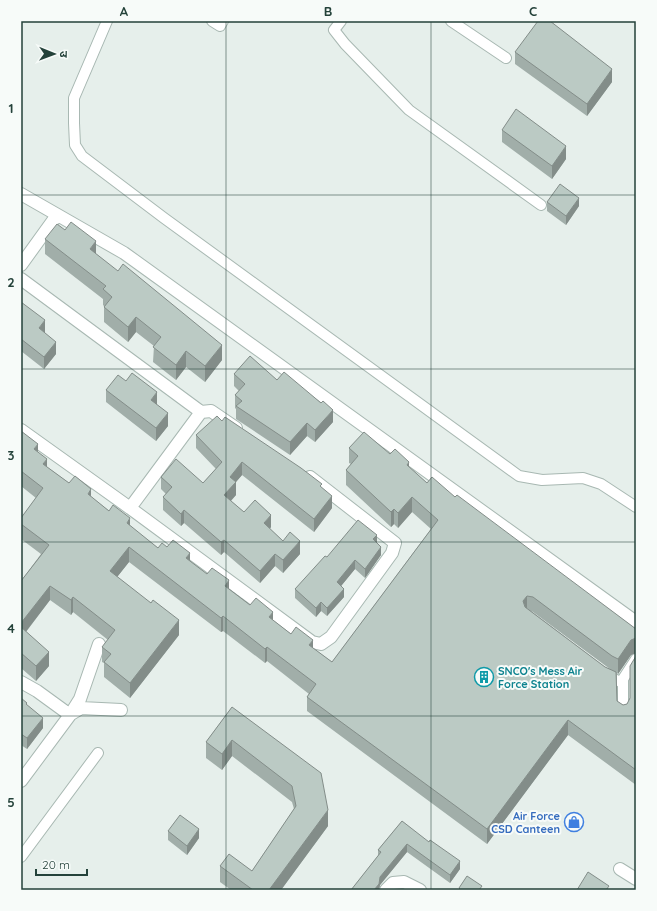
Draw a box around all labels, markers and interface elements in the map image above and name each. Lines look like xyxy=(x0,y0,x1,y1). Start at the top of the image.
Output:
text: A xyxy=(120,3,129,19)
text: B xyxy=(324,3,332,19)
text: C xyxy=(529,3,537,19)
north arrow xyxy=(34,34,74,74)
text: उ xyxy=(57,51,71,58)
text: 1 xyxy=(8,100,14,116)
text: 2 xyxy=(7,274,15,290)
text: 3 xyxy=(8,447,15,463)
text: 4 xyxy=(7,620,15,636)
place label: SNCO's Mess Air Force Station xyxy=(498,664,582,691)
building icon: SNCO's Mess Air Force Station xyxy=(473,666,495,688)
text: 5 xyxy=(7,794,15,810)
place label: Air Force CSD Canteen xyxy=(491,809,561,836)
shop icon: Air Force CSD Canteen xyxy=(563,811,585,833)
scale bar xyxy=(36,851,87,877)
text: 20 m xyxy=(42,857,70,872)

